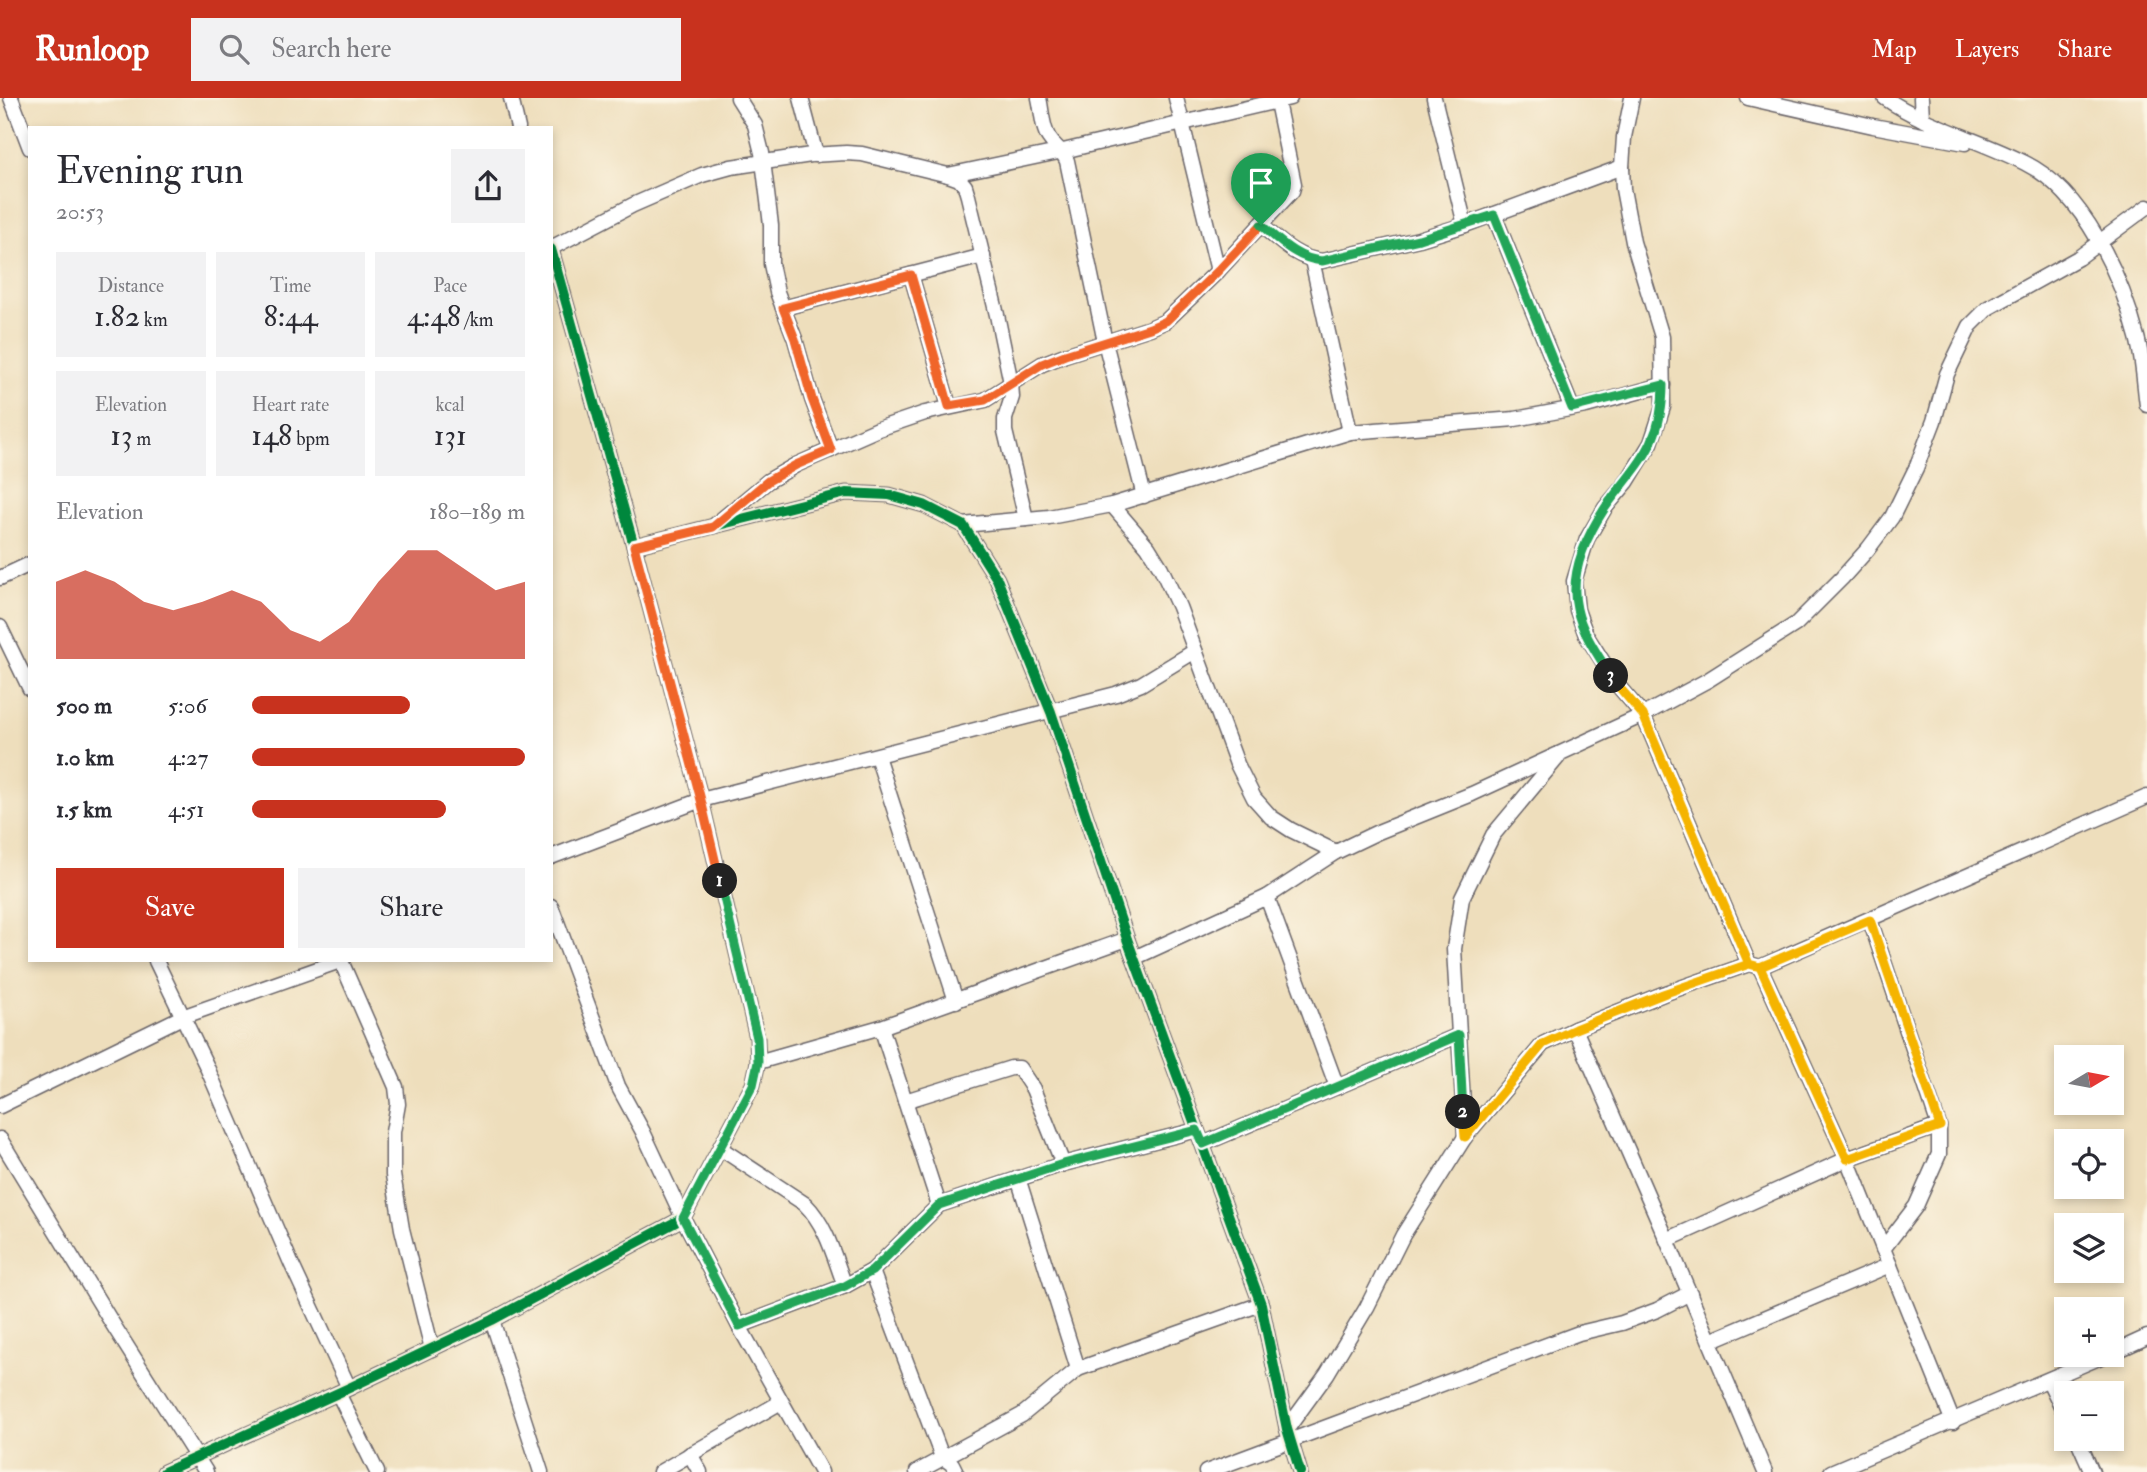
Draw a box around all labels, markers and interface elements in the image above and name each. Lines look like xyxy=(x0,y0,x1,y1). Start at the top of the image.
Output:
search box xyxy=(191,18,681,81)
text: Runloop xyxy=(35,29,149,70)
icon: search xyxy=(215,30,253,68)
text: Search here xyxy=(271,33,391,65)
text: Map xyxy=(1872,34,1917,65)
text: Layers xyxy=(1955,34,2019,65)
text: Share xyxy=(2057,34,2112,65)
text: Evening run xyxy=(56,147,244,195)
button: share xyxy=(451,149,525,223)
pin xyxy=(1231,153,1291,225)
icon: arrive xyxy=(1242,164,1280,202)
text: 20:53 xyxy=(56,197,104,226)
text: Distance xyxy=(98,274,164,298)
text: Time xyxy=(270,274,311,298)
text: Pace xyxy=(433,274,467,298)
text: 1.82 xyxy=(94,298,140,335)
text: 8:44 xyxy=(264,298,317,335)
text: 4:48 xyxy=(407,298,461,335)
text: km xyxy=(140,308,168,332)
text: /km xyxy=(461,308,493,332)
text: Elevation xyxy=(95,393,167,417)
text: Heart rate xyxy=(252,393,329,417)
text: kcal xyxy=(436,393,465,417)
text: 13 xyxy=(110,417,133,454)
text: 148 xyxy=(251,417,292,454)
text: 131 xyxy=(434,417,467,454)
text: m xyxy=(133,427,151,451)
text: bpm xyxy=(292,427,330,451)
text: Elevation xyxy=(56,497,144,526)
text: 180–189 m xyxy=(429,497,525,526)
pin: 3 xyxy=(1594,658,1628,694)
text: 3 xyxy=(1607,663,1614,687)
text: 500 m xyxy=(56,691,112,720)
text: 5:06 xyxy=(168,691,207,720)
text: 1.0 km xyxy=(56,743,114,772)
text: 4:27 xyxy=(168,743,208,772)
text: 1.5 km xyxy=(56,795,112,824)
text: 4:51 xyxy=(168,795,204,824)
pin: 1 xyxy=(702,864,738,898)
button: Save xyxy=(56,868,284,948)
button: Share xyxy=(298,868,525,948)
text: 1 xyxy=(716,868,723,892)
north arrow xyxy=(2054,1045,2124,1115)
map controls xyxy=(2054,1045,2124,1451)
pin: 2 xyxy=(1446,1094,1480,1130)
text: 2 xyxy=(1458,1099,1467,1123)
button: locate xyxy=(2054,1129,2124,1199)
button: layers xyxy=(2054,1213,2124,1283)
button: + xyxy=(2054,1297,2124,1367)
button: − xyxy=(2054,1381,2124,1451)

